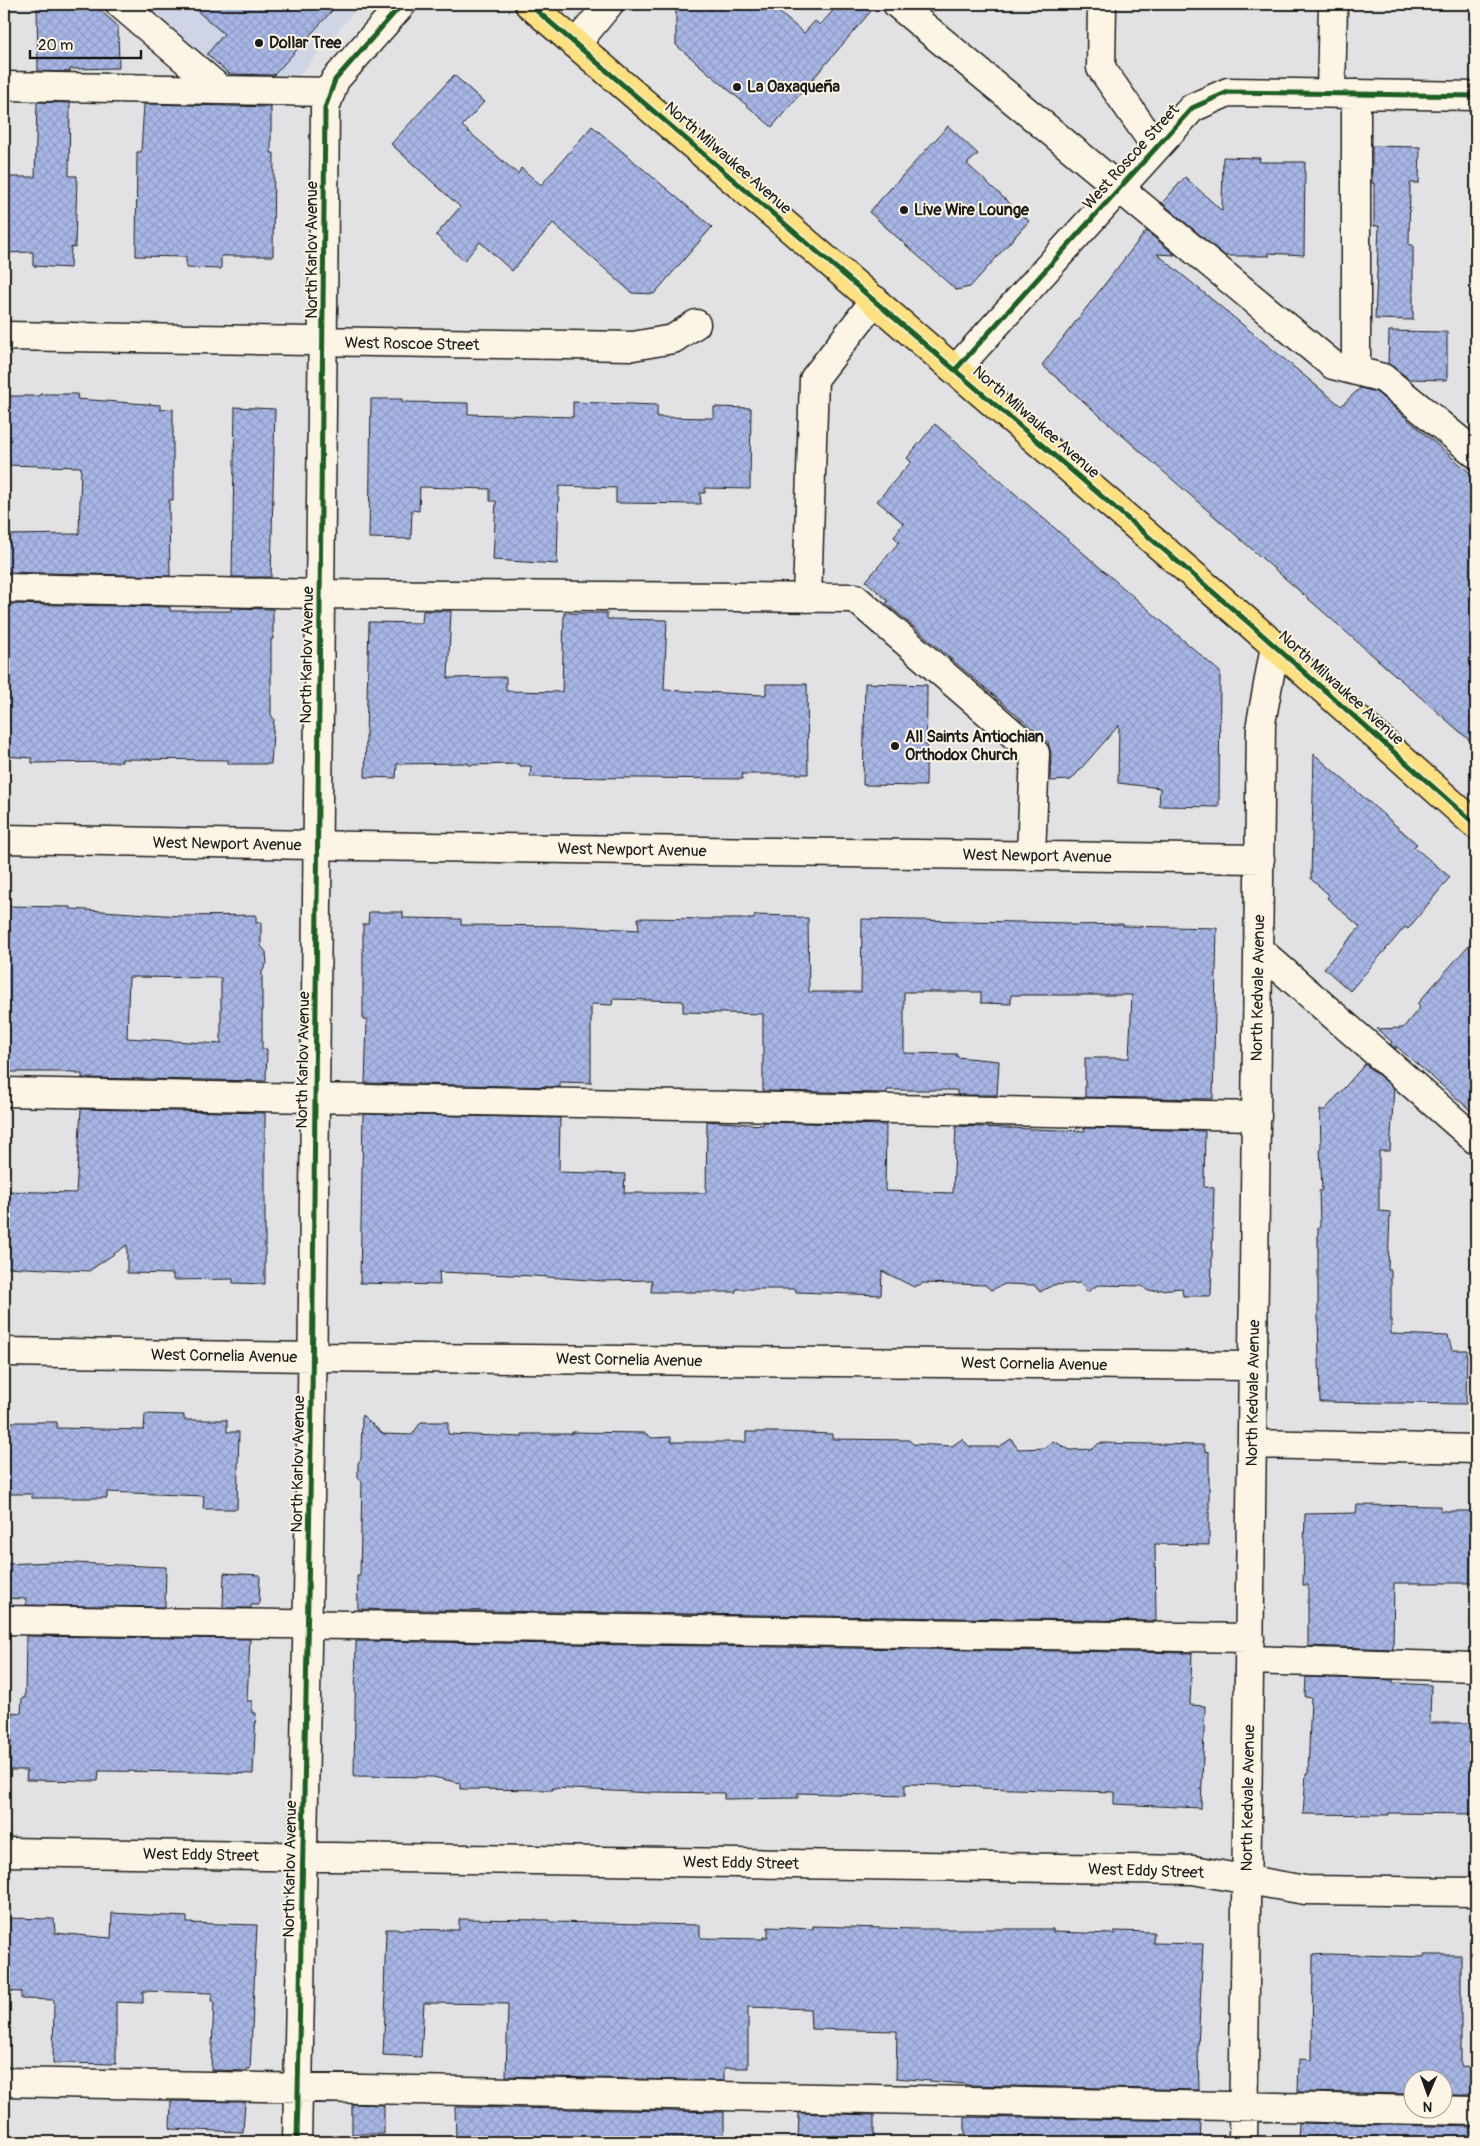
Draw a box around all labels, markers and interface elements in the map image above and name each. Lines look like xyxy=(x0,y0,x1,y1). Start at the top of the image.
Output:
scale bar xyxy=(30,28,141,60)
place label: Dollar Tree xyxy=(269,33,343,53)
text: 20 m xyxy=(38,36,73,55)
marker: Dollar Tree xyxy=(253,37,265,49)
place label: La Oaxaqueña xyxy=(747,77,841,97)
marker: La Oaxaqueña xyxy=(731,81,743,93)
street label: North Milwaukee Avenue xyxy=(660,97,796,219)
street label: West Roscoe Street xyxy=(1078,100,1184,214)
street label: North Karlov Avenue xyxy=(302,181,322,319)
place label: Live Wire Lounge xyxy=(914,200,1030,220)
marker: Live Wire Lounge xyxy=(898,204,910,216)
street label: West Roscoe Street xyxy=(344,333,480,355)
street label: North Milwaukee Avenue xyxy=(968,361,1104,483)
street label: North Karlov Avenue xyxy=(296,586,318,724)
street label: North Milwaukee Avenue xyxy=(1274,626,1408,750)
place label: All Saints Antiochian Orthodox Church xyxy=(905,727,1044,765)
marker: All Saints Antiochian Orthodox Church xyxy=(889,740,901,752)
street label: West Newport Avenue xyxy=(152,833,302,855)
street label: West Newport Avenue xyxy=(557,839,707,861)
street label: West Newport Avenue xyxy=(962,845,1112,867)
street label: North Kedvale Avenue xyxy=(1247,914,1269,1062)
street label: North Karlov Avenue xyxy=(292,991,314,1129)
street label: North Kedvale Avenue xyxy=(1242,1319,1264,1467)
street label: West Cornelia Avenue xyxy=(151,1345,298,1367)
street label: West Cornelia Avenue xyxy=(556,1349,703,1371)
street label: West Cornelia Avenue xyxy=(961,1353,1108,1375)
street label: North Karlov Avenue xyxy=(287,1395,309,1533)
street label: North Kedvale Avenue xyxy=(1237,1724,1259,1872)
street label: North Karlov Avenue xyxy=(279,1800,301,1938)
street label: West Eddy Street xyxy=(143,1844,260,1866)
street label: West Eddy Street xyxy=(683,1852,800,1874)
street label: West Eddy Street xyxy=(1088,1859,1205,1883)
north arrow xyxy=(1402,2068,1452,2118)
text: N xyxy=(1423,2098,1433,2115)

